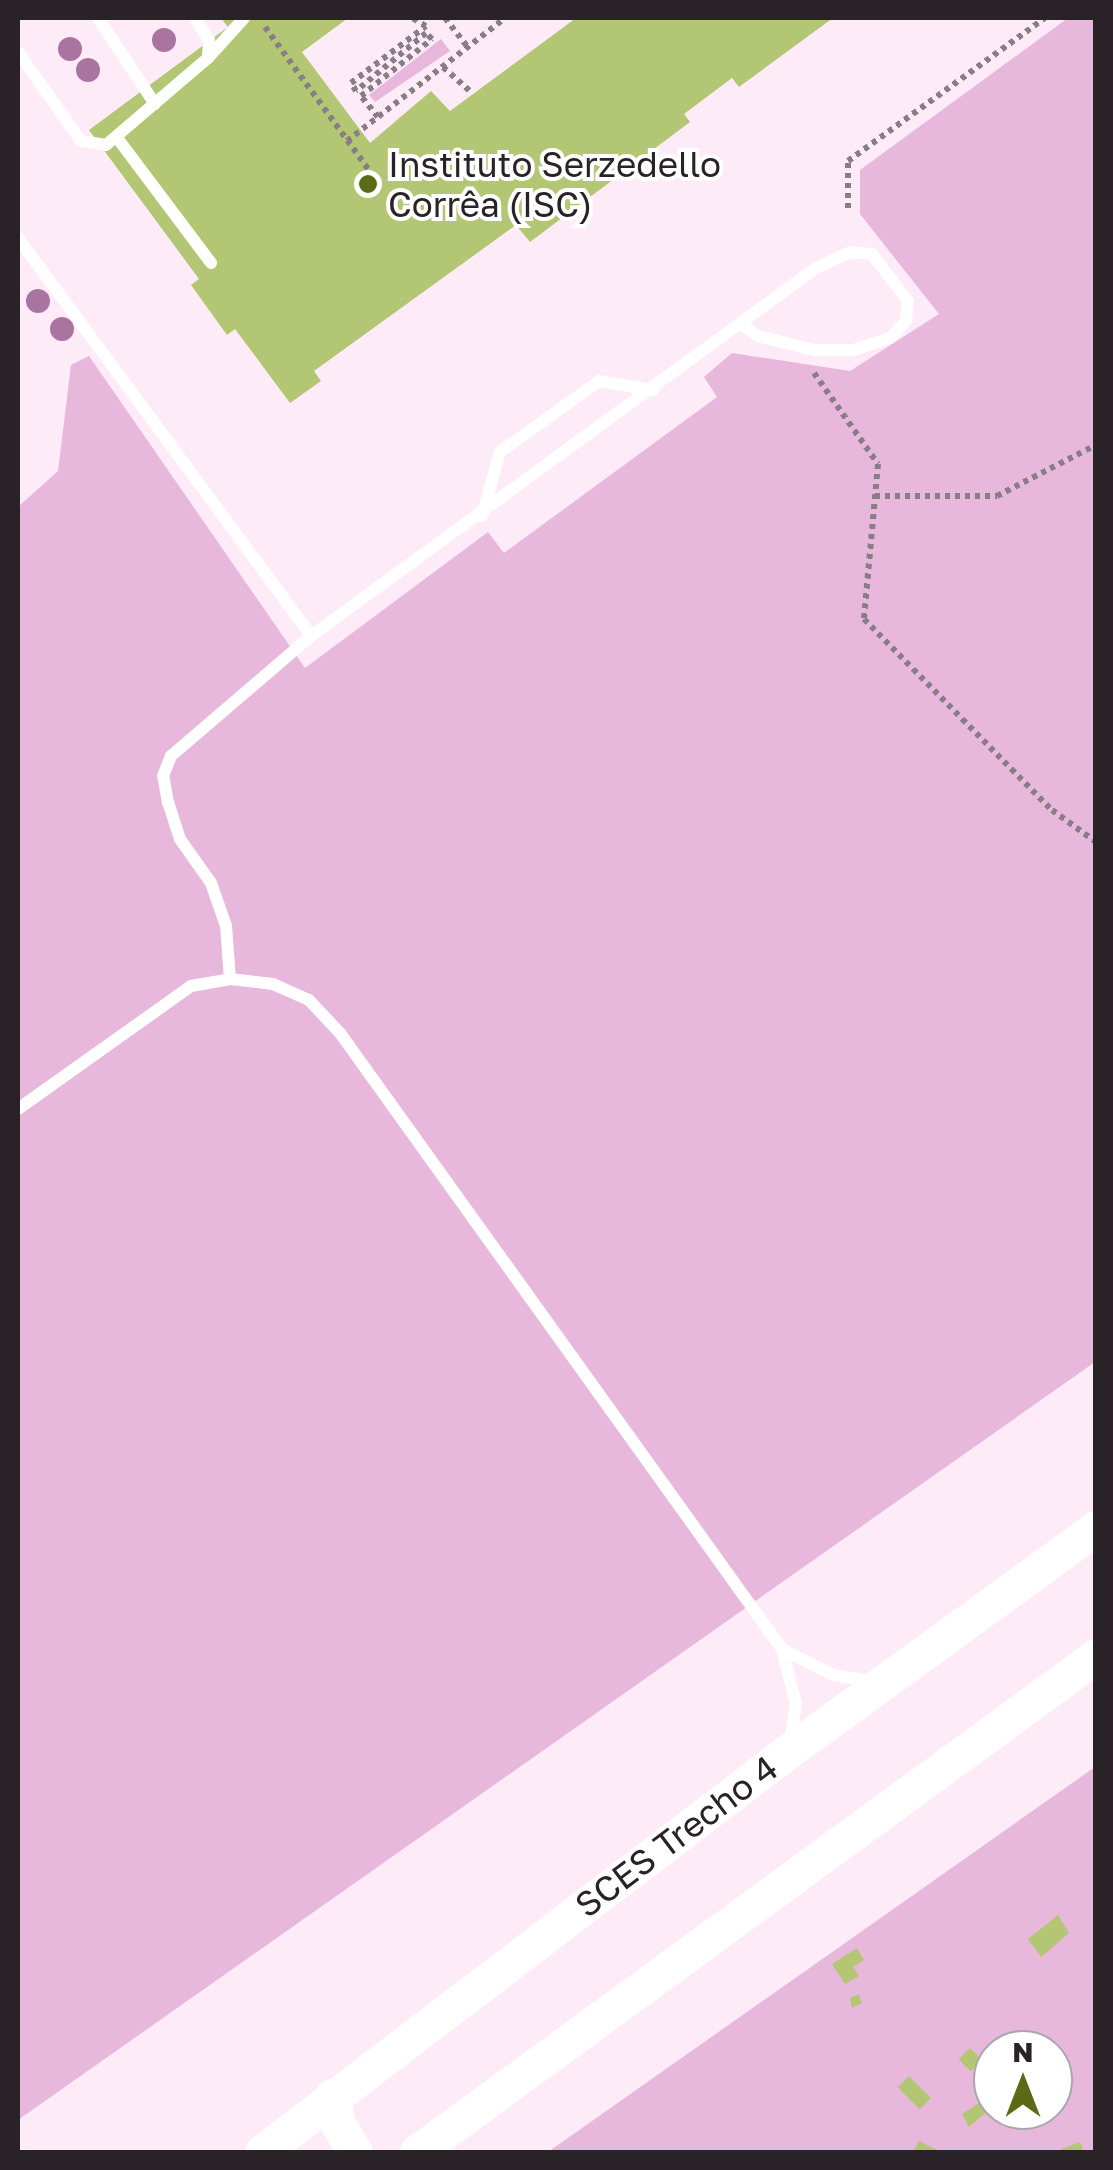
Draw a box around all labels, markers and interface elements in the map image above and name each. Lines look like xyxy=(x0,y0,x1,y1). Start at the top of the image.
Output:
place label: Instituto Serzedello Corrêa (ISC) xyxy=(388,143,721,225)
marker: Instituto Serzedello Corrêa (ISC) xyxy=(357,173,379,195)
street label: SCES Trecho 4 xyxy=(567,1746,785,1926)
north arrow xyxy=(973,2030,1073,2130)
text: N xyxy=(1012,2035,1034,2068)

